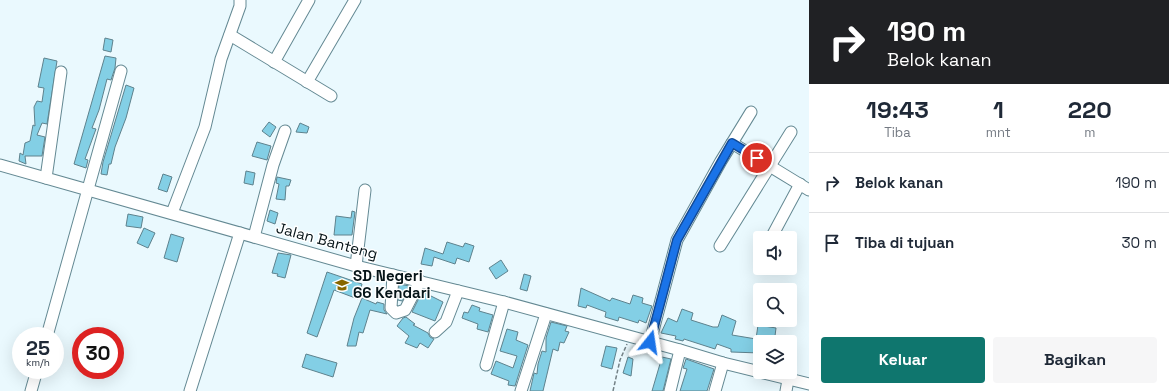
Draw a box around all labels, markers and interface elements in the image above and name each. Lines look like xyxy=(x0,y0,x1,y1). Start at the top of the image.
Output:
text: 190 m xyxy=(887,13,966,49)
icon: right xyxy=(821,16,873,68)
text: Belok kanan xyxy=(887,48,992,71)
text: 19:43 xyxy=(866,94,929,125)
text: 1 xyxy=(993,94,1004,125)
text: 220 xyxy=(1068,94,1112,125)
text: Tiba xyxy=(884,124,911,141)
text: mnt xyxy=(986,124,1011,141)
text: m xyxy=(1084,124,1095,141)
pin xyxy=(740,141,774,175)
icon: arrive xyxy=(746,147,768,169)
icon: right xyxy=(821,172,843,194)
text: Belok kanan xyxy=(855,173,943,192)
text: 190 m xyxy=(1115,173,1157,192)
street label: Jalan Banteng xyxy=(274,218,380,263)
map controls xyxy=(753,231,797,379)
button: sound xyxy=(753,231,797,275)
icon: arrive xyxy=(821,232,843,254)
text: Tiba di tujuan xyxy=(855,233,954,252)
text: 30 m xyxy=(1122,233,1157,252)
place label: SD Negeri 66 Kendari xyxy=(353,266,431,302)
school or university icon: SD Negeri 66 Kendari xyxy=(334,277,350,293)
button: search xyxy=(753,283,797,327)
position arrow xyxy=(629,321,671,363)
speed limit sign: 30 xyxy=(72,327,124,379)
text: 25 xyxy=(26,335,50,361)
button: layers xyxy=(753,335,797,379)
button: Keluar xyxy=(821,337,985,383)
button: Bagikan xyxy=(993,337,1157,383)
text: km/h xyxy=(26,356,50,369)

